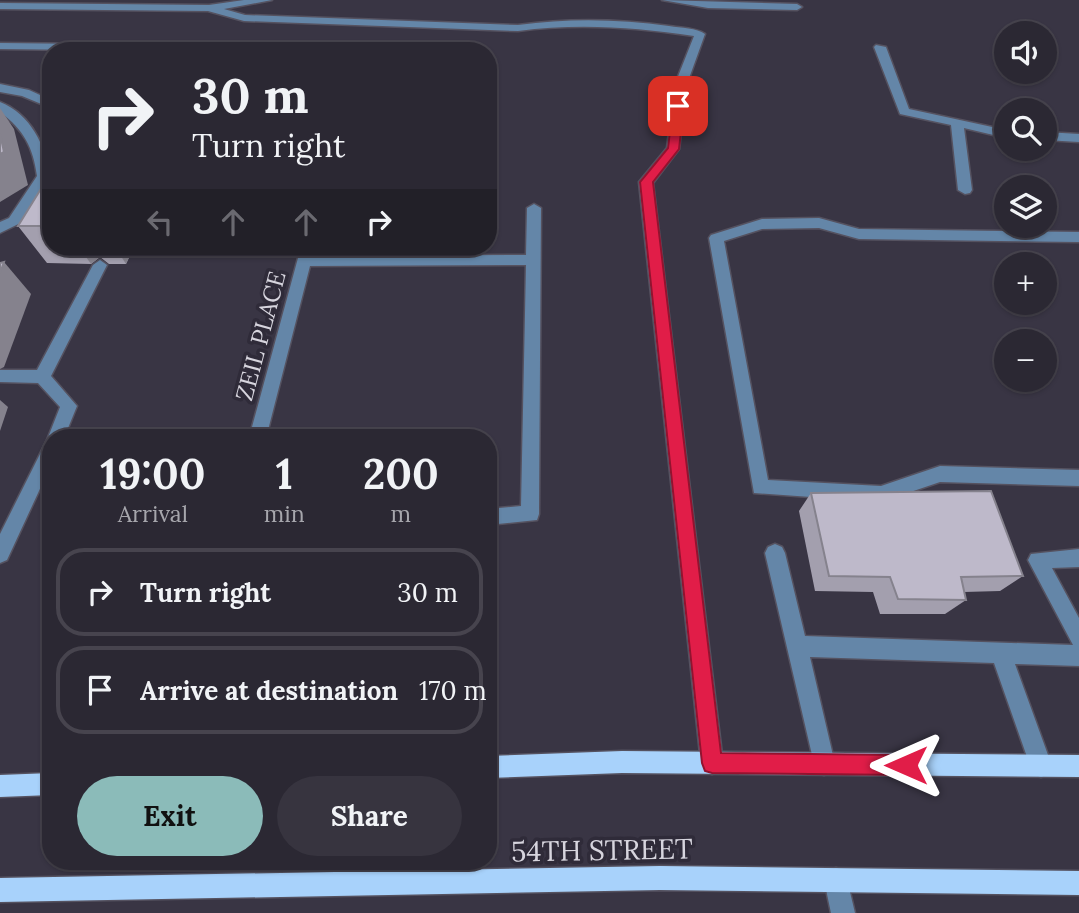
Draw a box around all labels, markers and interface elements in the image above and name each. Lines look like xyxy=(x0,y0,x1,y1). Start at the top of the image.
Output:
map controls xyxy=(994,21,1057,392)
button: sound xyxy=(994,21,1057,84)
text: 30 m xyxy=(192,64,309,126)
icon: right xyxy=(77,70,168,161)
pin xyxy=(648,76,708,136)
icon: arrive xyxy=(659,87,697,125)
button: search xyxy=(994,98,1057,161)
text: Turn right xyxy=(192,125,345,166)
button: layers xyxy=(994,175,1057,238)
icon: left xyxy=(141,203,179,241)
icon: ahead xyxy=(214,203,252,241)
icon: ahead xyxy=(287,203,325,241)
icon: right xyxy=(360,203,398,241)
button: + xyxy=(994,252,1057,315)
street label: ZEIL PLACE xyxy=(228,268,293,404)
button: − xyxy=(994,329,1057,392)
text: 19:00 xyxy=(100,447,205,501)
text: 1 xyxy=(276,447,293,501)
text: 200 xyxy=(363,447,439,501)
text: Arrival xyxy=(118,499,188,528)
text: min xyxy=(264,499,305,528)
text: m xyxy=(391,499,411,528)
icon: right xyxy=(81,573,119,611)
text: Turn right xyxy=(140,576,271,609)
text: 30 m xyxy=(397,576,458,609)
icon: arrive xyxy=(81,671,119,709)
text: Arrive at destination xyxy=(140,674,398,707)
text: 170 m xyxy=(419,674,487,707)
position arrow xyxy=(869,728,943,802)
button: Exit xyxy=(77,776,263,856)
button: Share xyxy=(277,776,462,856)
street label: 54TH STREET xyxy=(511,830,693,870)

